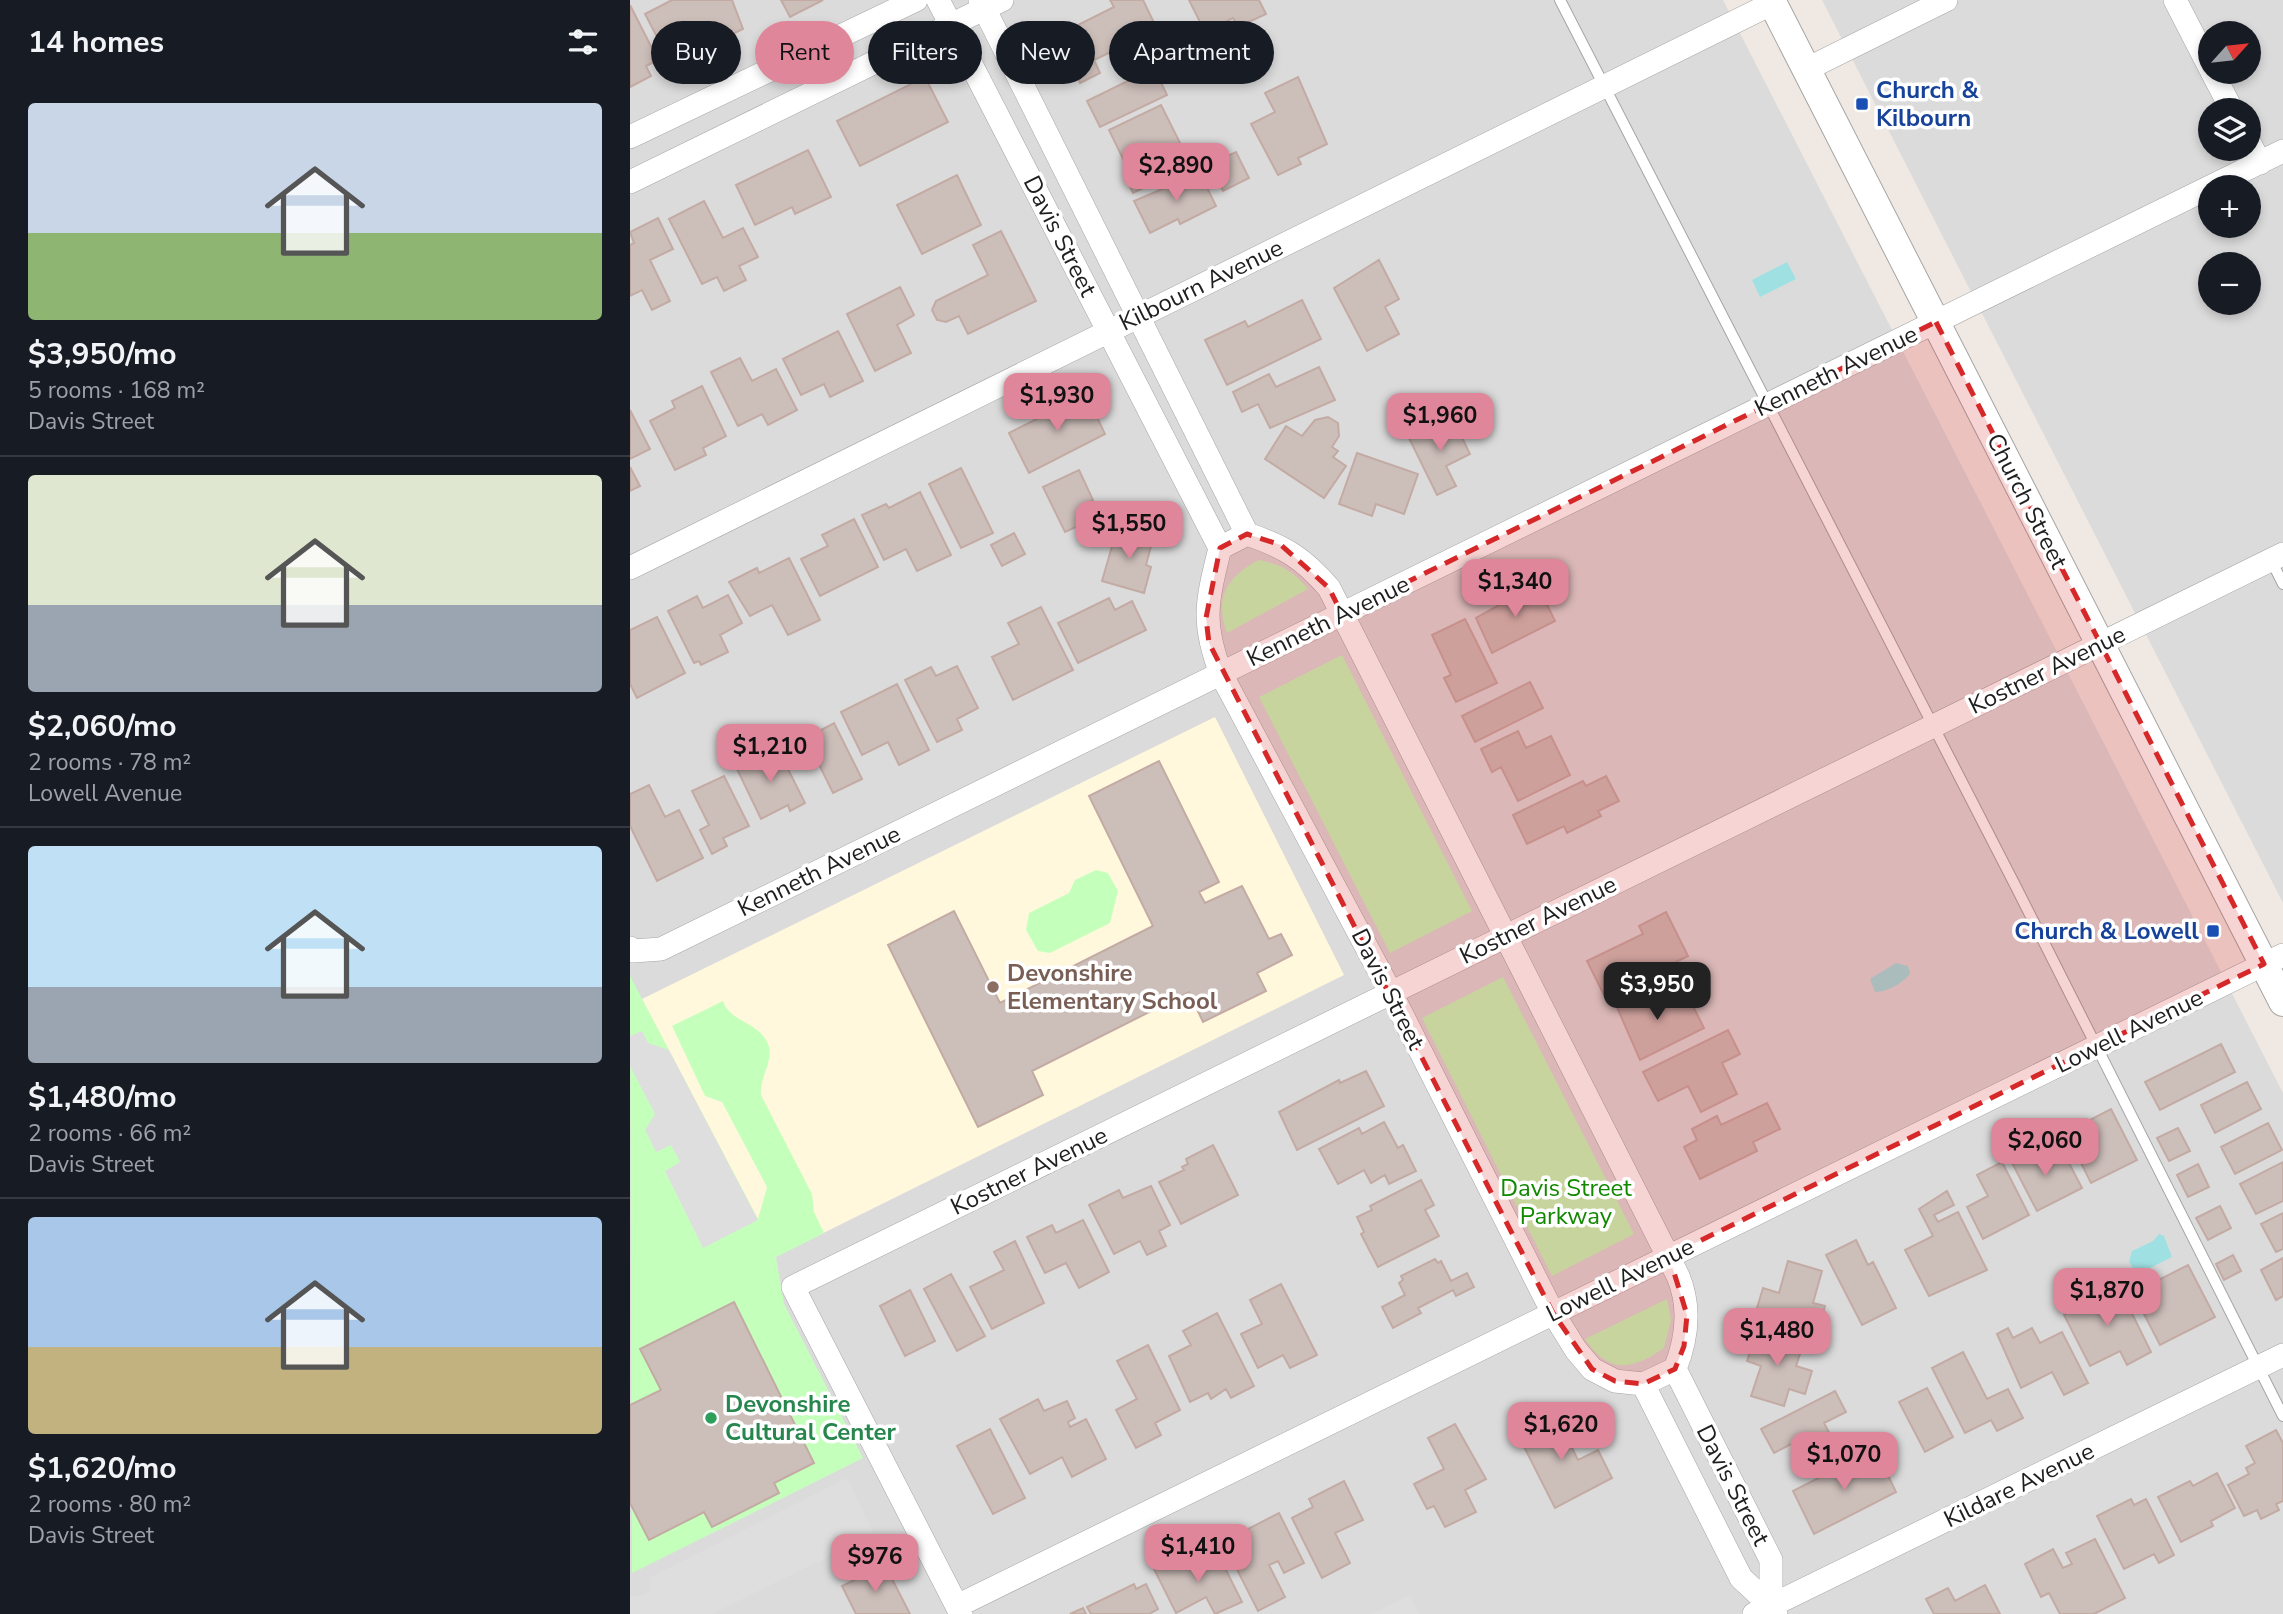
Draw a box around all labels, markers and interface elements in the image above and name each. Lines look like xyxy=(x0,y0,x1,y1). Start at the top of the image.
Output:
chip: Buy xyxy=(651,21,741,84)
chip: Rent xyxy=(755,21,854,84)
chip: Filters xyxy=(868,21,982,84)
chip: New xyxy=(996,21,1095,84)
chip: Apartment xyxy=(1109,21,1274,84)
north arrow xyxy=(2198,21,2261,84)
map controls xyxy=(2198,21,2261,315)
text: 14 homes xyxy=(28,22,164,63)
icon: filters xyxy=(564,23,602,61)
place label: Church & Kilbourn xyxy=(1876,74,1979,134)
marker: Church & Kilbourn xyxy=(1854,96,1870,112)
button: layers xyxy=(2198,98,2261,161)
pin: $2,890 xyxy=(1119,144,1233,203)
icon: home xyxy=(252,148,378,274)
text: $2,890 xyxy=(1139,150,1213,181)
street label: Davis Street xyxy=(1016,170,1104,302)
button: + xyxy=(2198,175,2261,238)
street label: Kilbourn Avenue xyxy=(1114,231,1288,339)
button: − xyxy=(2198,252,2261,315)
street label: Kenneth Avenue xyxy=(1749,318,1923,424)
text: $3,950/mo xyxy=(28,334,177,375)
pin: $1,930 xyxy=(1000,374,1114,433)
text: 5 rooms · 168 m² xyxy=(28,375,205,406)
text: $1,930 xyxy=(1020,380,1094,411)
pin: $1,960 xyxy=(1383,393,1497,453)
text: $1,960 xyxy=(1403,400,1477,431)
text: Davis Street xyxy=(28,406,154,437)
street label: Church Street xyxy=(1979,428,2075,575)
pin: $1,550 xyxy=(1072,502,1186,561)
text: $1,550 xyxy=(1092,508,1166,539)
icon: home xyxy=(252,520,378,646)
pin: $1,340 xyxy=(1458,560,1572,619)
text: $1,340 xyxy=(1478,566,1552,597)
street label: Kenneth Avenue xyxy=(1241,568,1415,674)
street label: Kostner Avenue xyxy=(1963,618,2131,722)
text: $2,060/mo xyxy=(28,706,177,747)
pin: $1,210 xyxy=(713,724,827,784)
text: $1,210 xyxy=(733,731,807,762)
text: 2 rooms · 78 m² xyxy=(28,747,191,778)
text: Lowell Avenue xyxy=(28,778,182,809)
street label: Kenneth Avenue xyxy=(732,818,906,924)
street label: Kostner Avenue xyxy=(1454,868,1622,972)
icon: home xyxy=(252,891,378,1017)
place label: Church & Lowell xyxy=(2014,915,2199,947)
street label: Davis Street xyxy=(1344,923,1432,1055)
marker: Church & Lowell xyxy=(2205,923,2221,939)
place label: Devonshire Elementary School xyxy=(1007,957,1218,1017)
pin: $3,950 xyxy=(1600,962,1714,1022)
text: $3,950 xyxy=(1620,969,1694,1000)
marker: Devonshire Elementary School xyxy=(985,979,1001,995)
street label: Lowell Avenue xyxy=(2050,981,2208,1081)
text: $1,480/mo xyxy=(28,1077,177,1118)
text: 2 rooms · 66 m² xyxy=(28,1118,191,1149)
pin: $2,060 xyxy=(1988,1118,2102,1178)
street label: Kostner Avenue xyxy=(945,1119,1113,1223)
text: $2,060 xyxy=(2008,1125,2082,1156)
text: Davis Street xyxy=(28,1149,154,1180)
park label: Davis Street Parkway xyxy=(1500,1172,1632,1232)
street label: Lowell Avenue xyxy=(1541,1230,1699,1330)
icon: home xyxy=(252,1262,378,1388)
pin: $1,870 xyxy=(2050,1268,2164,1328)
text: $1,870 xyxy=(2070,1275,2144,1306)
pin: $1,480 xyxy=(1720,1308,1834,1368)
text: $1,480 xyxy=(1740,1315,1814,1346)
place label: Devonshire Cultural Center xyxy=(725,1388,896,1448)
pin: $1,620 xyxy=(1504,1402,1618,1462)
text: $1,620 xyxy=(1524,1409,1598,1440)
marker: Devonshire Cultural Center xyxy=(703,1410,719,1426)
street label: Davis Street xyxy=(1689,1419,1777,1551)
pin: $1,070 xyxy=(1787,1432,1901,1492)
street label: Kildare Avenue xyxy=(1939,1435,2099,1535)
text: $1,070 xyxy=(1807,1439,1881,1470)
text: $1,620/mo xyxy=(28,1448,177,1489)
text: 2 rooms · 80 m² xyxy=(28,1489,191,1520)
text: Davis Street xyxy=(28,1520,154,1551)
pin: $1,410 xyxy=(1141,1524,1255,1584)
text: $1,410 xyxy=(1161,1531,1235,1562)
pin: $976 xyxy=(834,1534,916,1594)
text: $976 xyxy=(847,1541,903,1572)

